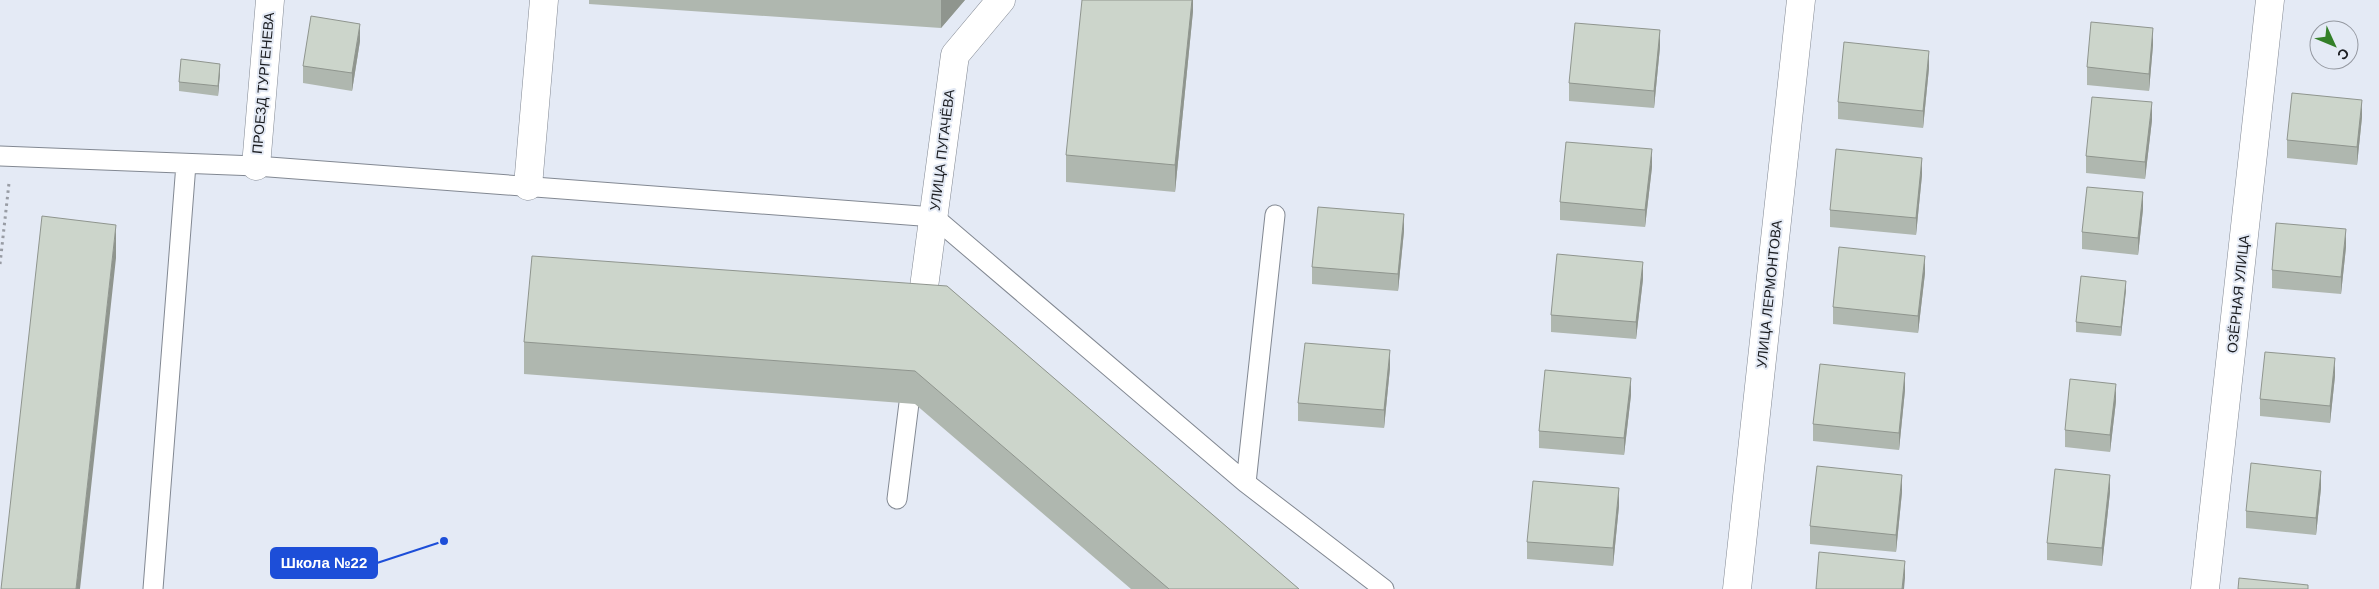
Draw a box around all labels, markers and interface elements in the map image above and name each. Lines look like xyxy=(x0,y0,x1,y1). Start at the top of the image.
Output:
street label: ПРОЕЗД ТУРГЕНЕВА xyxy=(249,11,277,155)
north arrow xyxy=(2309,20,2359,70)
text: С xyxy=(2334,45,2353,63)
street label: УЛИЦА ПУГАЧЁВА xyxy=(927,88,957,212)
street label: УЛИЦА ЛЕРМОНТОВА xyxy=(1753,219,1785,369)
street label: ОЗЁРНАЯ УЛИЦА xyxy=(2224,233,2252,354)
callout: Школа №22 xyxy=(271,548,377,578)
text: Школа №22 xyxy=(281,554,367,571)

